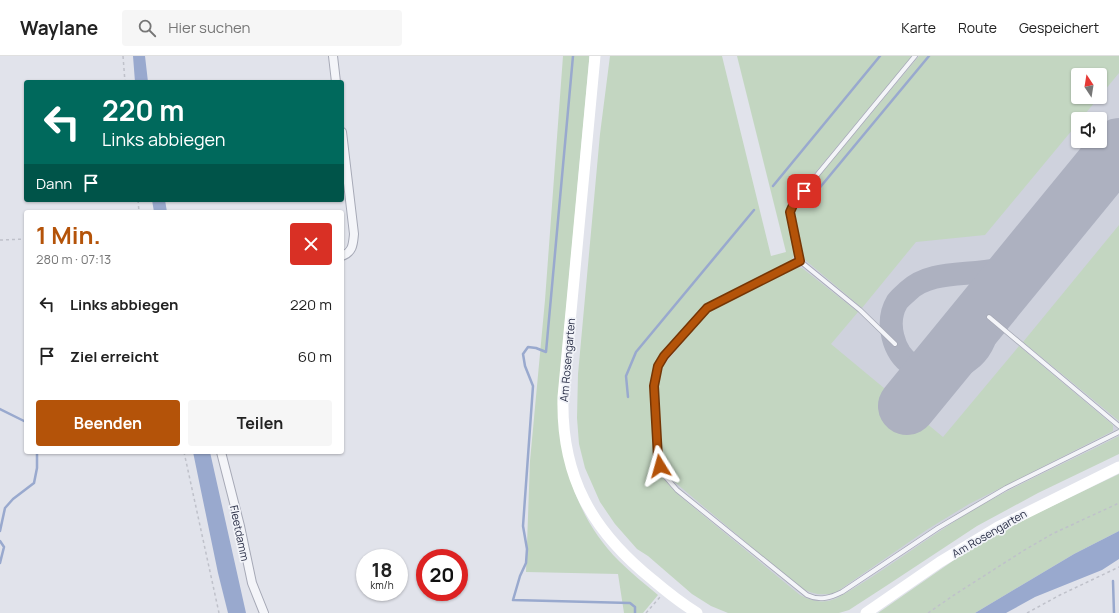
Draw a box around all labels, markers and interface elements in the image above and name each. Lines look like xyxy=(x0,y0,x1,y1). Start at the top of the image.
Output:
search box xyxy=(122,10,402,46)
text: Waylane xyxy=(20,15,98,41)
icon: search xyxy=(136,17,158,39)
text: Hier suchen xyxy=(168,17,251,38)
text: Karte xyxy=(901,18,936,37)
text: Route xyxy=(958,18,997,37)
text: Gespeichert xyxy=(1019,18,1099,37)
north arrow xyxy=(1071,68,1107,104)
map controls xyxy=(1071,68,1107,148)
text: 220 m xyxy=(102,91,185,129)
icon: left xyxy=(36,96,88,148)
button: sound xyxy=(1071,112,1107,148)
text: Links abbiegen xyxy=(102,127,226,151)
icon: arrive xyxy=(80,172,102,194)
text: Dann xyxy=(36,173,72,194)
pin xyxy=(787,174,821,208)
icon: arrive xyxy=(793,180,815,202)
text: 1 Min. xyxy=(36,218,101,251)
button: close xyxy=(290,223,332,265)
text: 280 m · 07:13 xyxy=(36,250,111,268)
icon: left xyxy=(36,293,58,315)
text: Links abbiegen xyxy=(70,294,178,315)
text: 220 m xyxy=(290,294,332,315)
street label: Am Rosengarten xyxy=(556,317,578,403)
icon: arrive xyxy=(36,345,58,367)
text: Ziel erreicht xyxy=(70,346,159,367)
text: 60 m xyxy=(298,346,332,367)
button: Beenden xyxy=(36,400,180,446)
button: Teilen xyxy=(188,400,332,446)
position arrow xyxy=(639,445,681,487)
street label: Fleetdamm xyxy=(227,504,253,562)
street label: Am Rosengarten xyxy=(949,505,1029,561)
speed limit sign: 20 xyxy=(416,549,468,601)
text: 18 xyxy=(371,556,393,583)
text: km/h xyxy=(370,578,394,592)

